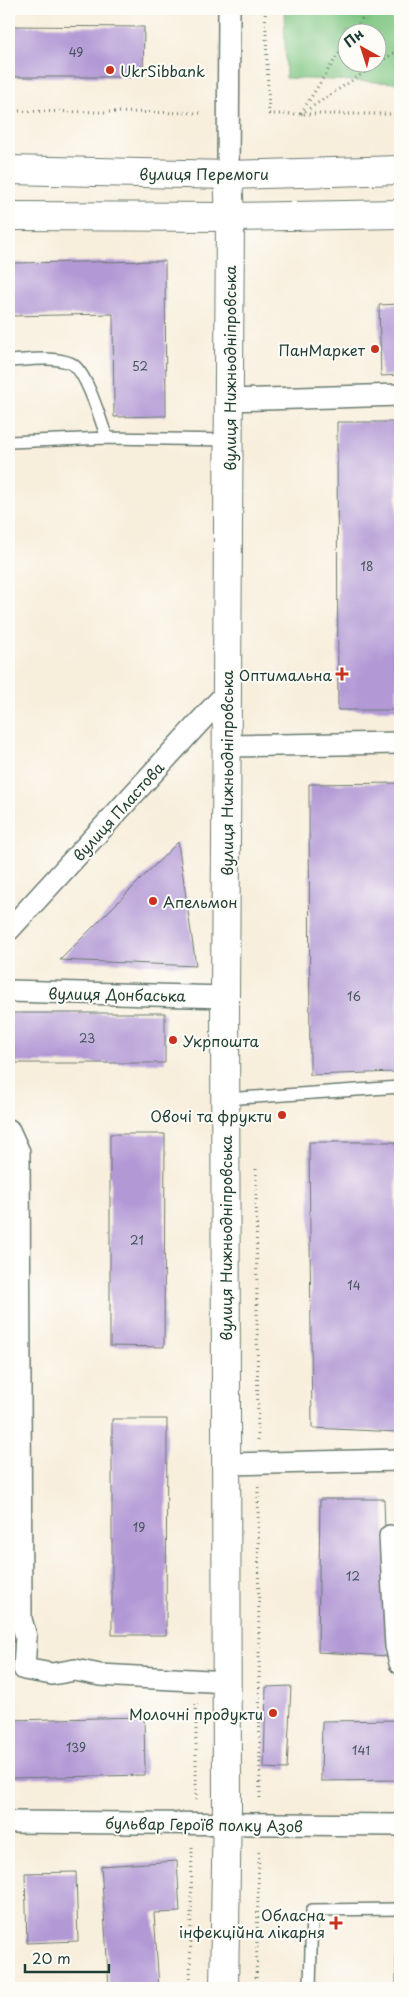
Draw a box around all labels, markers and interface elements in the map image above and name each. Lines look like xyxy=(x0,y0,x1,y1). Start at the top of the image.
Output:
north arrow xyxy=(336,22,386,72)
text: Пн xyxy=(339,23,368,52)
house number: 49 xyxy=(69,43,83,61)
place label: UkrSibbank xyxy=(120,59,205,82)
marker: UkrSibbank xyxy=(104,64,116,76)
street label: вулиця Перемоги xyxy=(139,162,269,185)
street label: вулиця Нижньодніпровська xyxy=(218,265,241,471)
place label: ПанМаркет xyxy=(279,338,366,361)
marker: ПанМаркет xyxy=(369,343,381,355)
house number: 52 xyxy=(132,357,148,375)
house number: 18 xyxy=(361,557,373,575)
place label: Оптимальна xyxy=(239,663,333,686)
marker: Оптимальна xyxy=(336,668,348,680)
street label: вулиця Нижньодніпровська xyxy=(215,670,238,876)
street label: вулиця Пластова xyxy=(67,756,169,866)
place label: Апельмон xyxy=(163,890,238,913)
marker: Апельмон xyxy=(147,895,159,907)
street label: вулиця Донбаська xyxy=(48,981,187,1007)
house number: 16 xyxy=(347,987,361,1005)
house number: 23 xyxy=(79,1029,95,1047)
place label: Укрпошта xyxy=(183,1029,260,1052)
marker: Укрпошта xyxy=(167,1034,179,1046)
place label: Овочі та фрукти xyxy=(150,1104,272,1127)
marker: Овочі та фрукти xyxy=(276,1109,288,1121)
street label: вулиця Нижньодніпровська xyxy=(214,1135,237,1341)
house number: 21 xyxy=(130,1231,144,1249)
house number: 14 xyxy=(347,1276,361,1294)
house number: 19 xyxy=(133,1518,145,1536)
house number: 12 xyxy=(346,1567,360,1585)
place label: Молочні продукти xyxy=(129,1702,263,1725)
marker: Молочні продукти xyxy=(267,1707,279,1719)
house number: 139 xyxy=(66,1738,86,1756)
house number: 141 xyxy=(352,1741,370,1759)
street label: бульвар Героїв полку Азов xyxy=(105,1811,303,1837)
place label: Обласна інфекційна лікарня xyxy=(179,1903,326,1943)
marker: Обласна інфекційна лікарня xyxy=(329,1916,343,1930)
scale bar xyxy=(25,1942,109,1974)
text: 20 m xyxy=(32,1946,71,1969)

